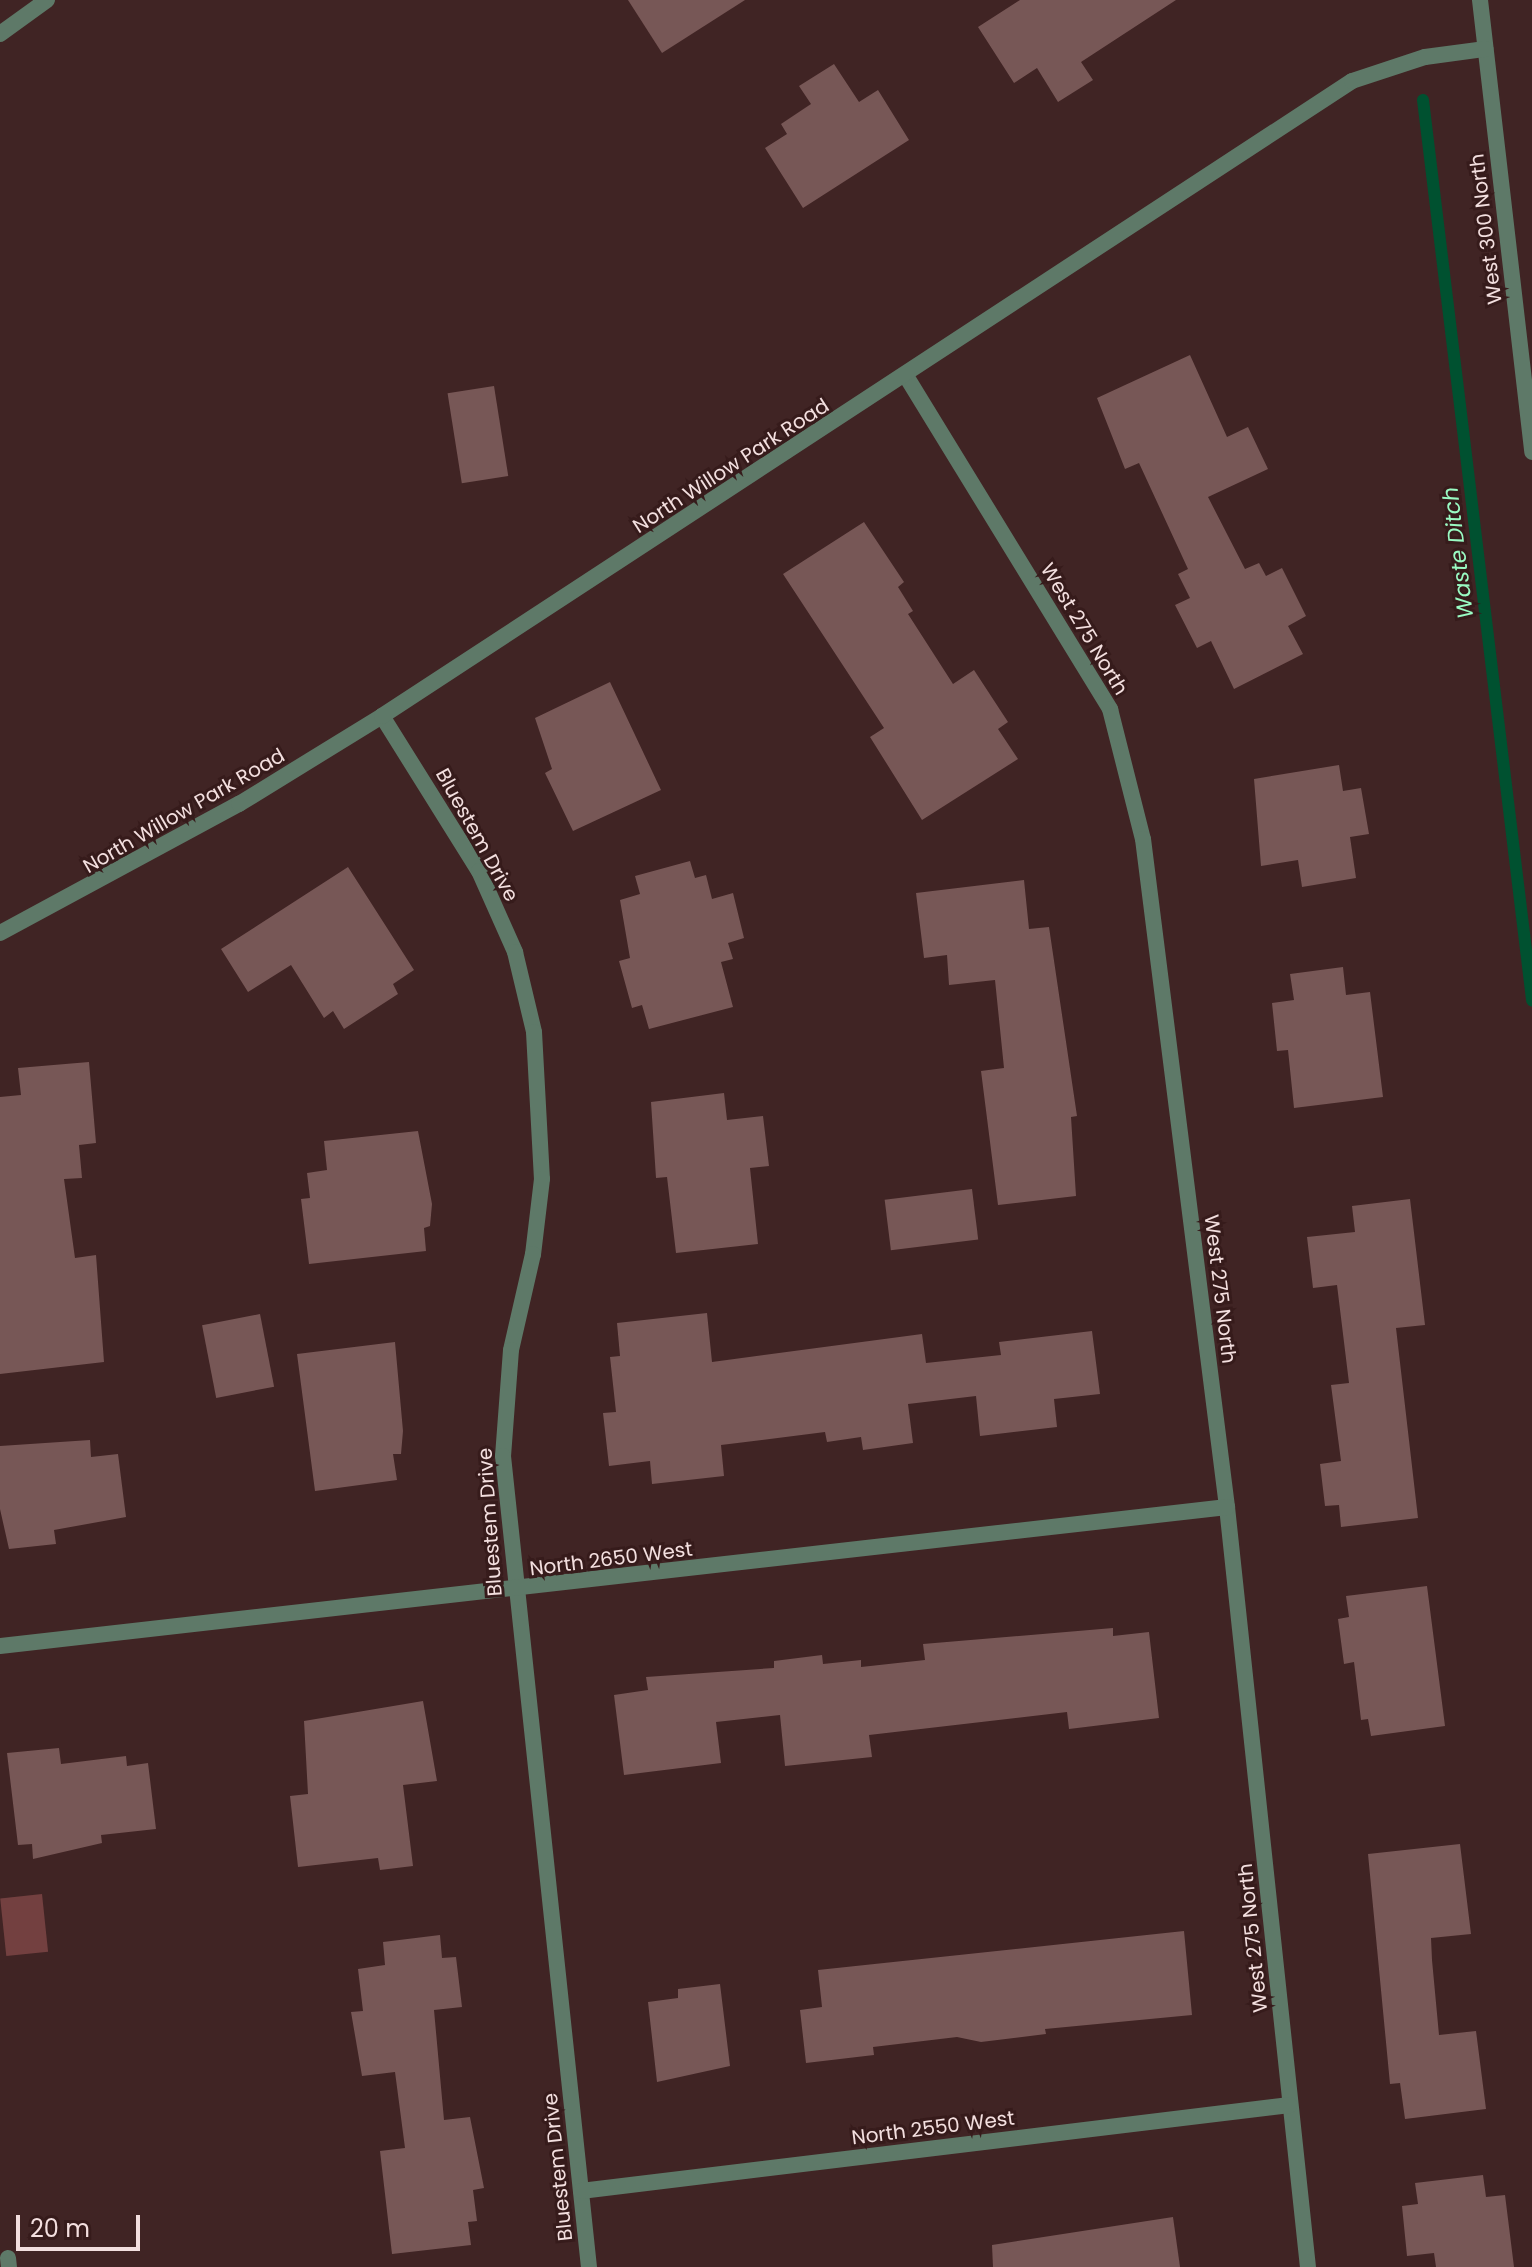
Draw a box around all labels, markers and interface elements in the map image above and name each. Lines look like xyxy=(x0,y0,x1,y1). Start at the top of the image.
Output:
street label: West 300 North xyxy=(1465,152,1507,306)
street label: North Willow Park Road xyxy=(629,394,833,538)
water label: Waste Ditch xyxy=(1437,486,1479,620)
street label: West 275 North xyxy=(1035,559,1133,699)
street label: North Willow Park Road xyxy=(79,743,289,879)
street label: Bluestem Drive xyxy=(430,764,524,906)
street label: West 275 North xyxy=(1199,1213,1241,1365)
street label: Bluestem Drive xyxy=(473,1447,507,1597)
street label: North 2650 West xyxy=(528,1537,694,1581)
street label: West 275 North xyxy=(1233,1862,1273,2014)
street label: Bluestem Drive xyxy=(538,2092,578,2242)
street label: North 2550 West xyxy=(850,2106,1016,2150)
scale bar xyxy=(20,2199,144,2249)
text: 20 m xyxy=(30,2212,90,2245)

